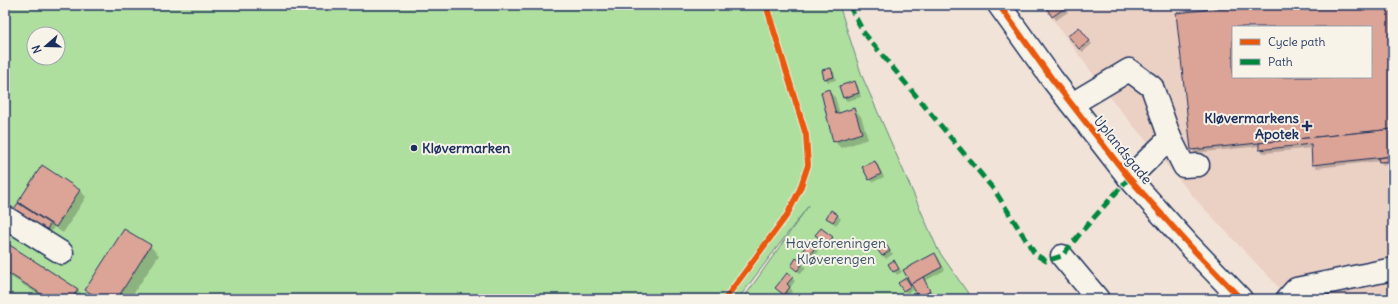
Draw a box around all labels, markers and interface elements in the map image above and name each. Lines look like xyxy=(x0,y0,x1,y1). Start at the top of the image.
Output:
north arrow xyxy=(26,26,66,66)
legend xyxy=(1232,26,1372,78)
text: Cycle path xyxy=(1268,34,1325,49)
text: N xyxy=(29,43,44,55)
text: Path xyxy=(1268,54,1293,69)
place label: Kløvermarkens Apotek xyxy=(1204,109,1300,143)
street label: Uplandsgade xyxy=(1090,112,1156,188)
marker: Kløvermarkens Apotek xyxy=(1302,121,1312,131)
place label: Kløvermarken xyxy=(422,139,510,157)
marker: Kløvermarken xyxy=(409,143,419,153)
park label: Haveforeningen Kløverengen xyxy=(786,234,886,268)

